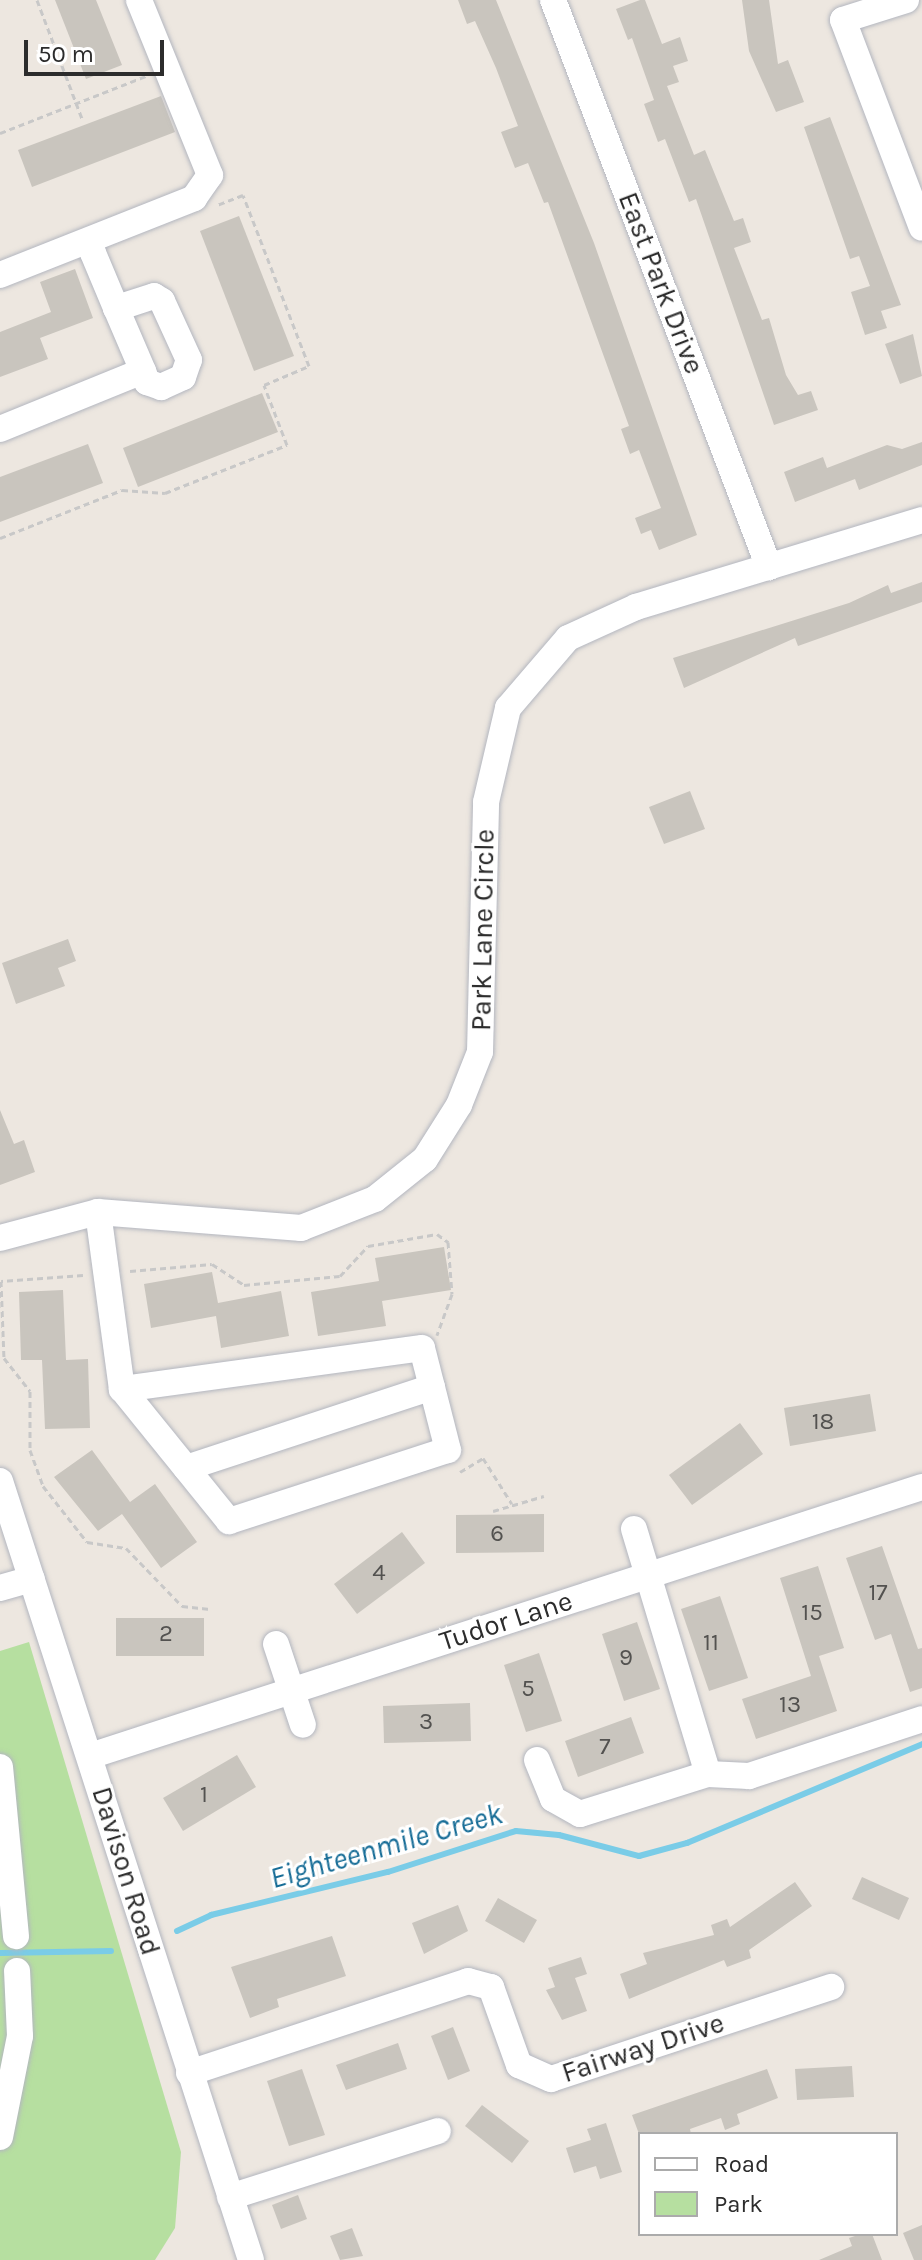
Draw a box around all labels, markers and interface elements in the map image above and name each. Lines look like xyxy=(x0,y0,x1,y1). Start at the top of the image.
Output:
scale bar xyxy=(28,24,168,74)
text: 50 m xyxy=(38,40,94,68)
street label: East Park Drive xyxy=(611,187,711,379)
street label: Park Lane Circle xyxy=(464,829,502,1031)
house number: 18 xyxy=(812,1408,834,1436)
house number: 6 xyxy=(490,1520,504,1548)
house number: 4 xyxy=(372,1559,386,1587)
house number: 17 xyxy=(868,1579,888,1607)
street label: Tudor Lane xyxy=(435,1584,577,1658)
house number: 15 xyxy=(801,1599,823,1627)
house number: 2 xyxy=(159,1620,173,1648)
house number: 11 xyxy=(703,1629,719,1657)
house number: 9 xyxy=(619,1644,633,1672)
house number: 5 xyxy=(521,1675,535,1703)
house number: 13 xyxy=(779,1691,801,1719)
house number: 3 xyxy=(419,1708,433,1736)
house number: 7 xyxy=(599,1733,611,1761)
house number: 1 xyxy=(200,1781,208,1809)
street label: Davison Road xyxy=(84,1783,168,1959)
water label: Eighteenmile Creek xyxy=(266,1796,506,1896)
street label: Fairway Drive xyxy=(558,2006,728,2090)
legend xyxy=(638,2132,898,2236)
text: Road xyxy=(714,2150,769,2178)
text: Park xyxy=(714,2190,763,2218)

